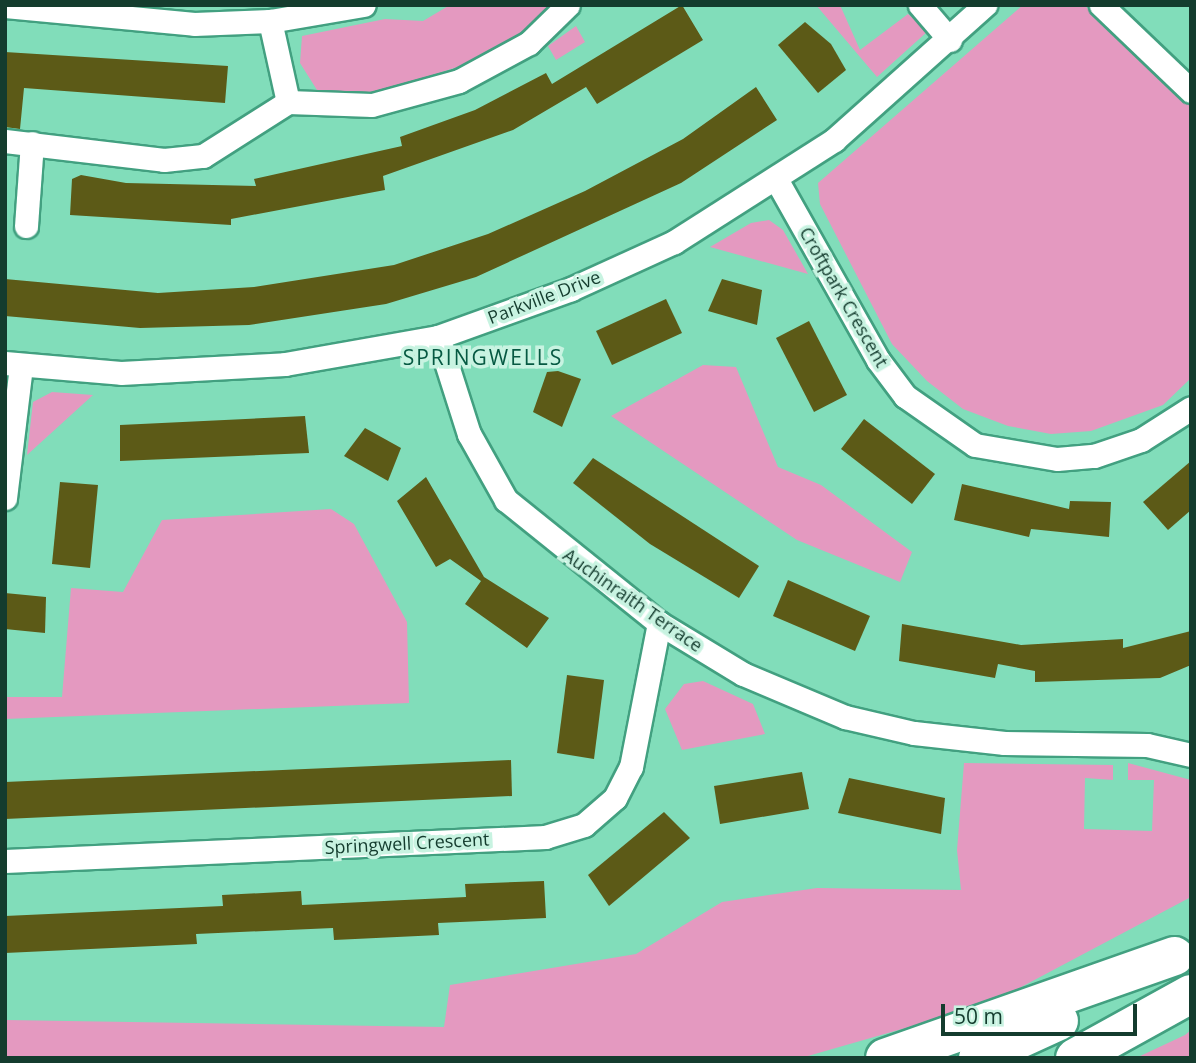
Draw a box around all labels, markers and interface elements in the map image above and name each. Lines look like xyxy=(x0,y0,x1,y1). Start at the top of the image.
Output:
street label: Croftpark Crescent xyxy=(795,223,893,371)
street label: Parkville Drive xyxy=(485,266,603,328)
district label: SPRINGWELLS xyxy=(404,344,562,370)
street label: Auchinraith Terrace xyxy=(559,544,707,656)
street label: Springwell Crescent xyxy=(324,828,490,858)
scale bar xyxy=(944,990,1140,1034)
text: 50 m xyxy=(954,1002,1003,1030)

